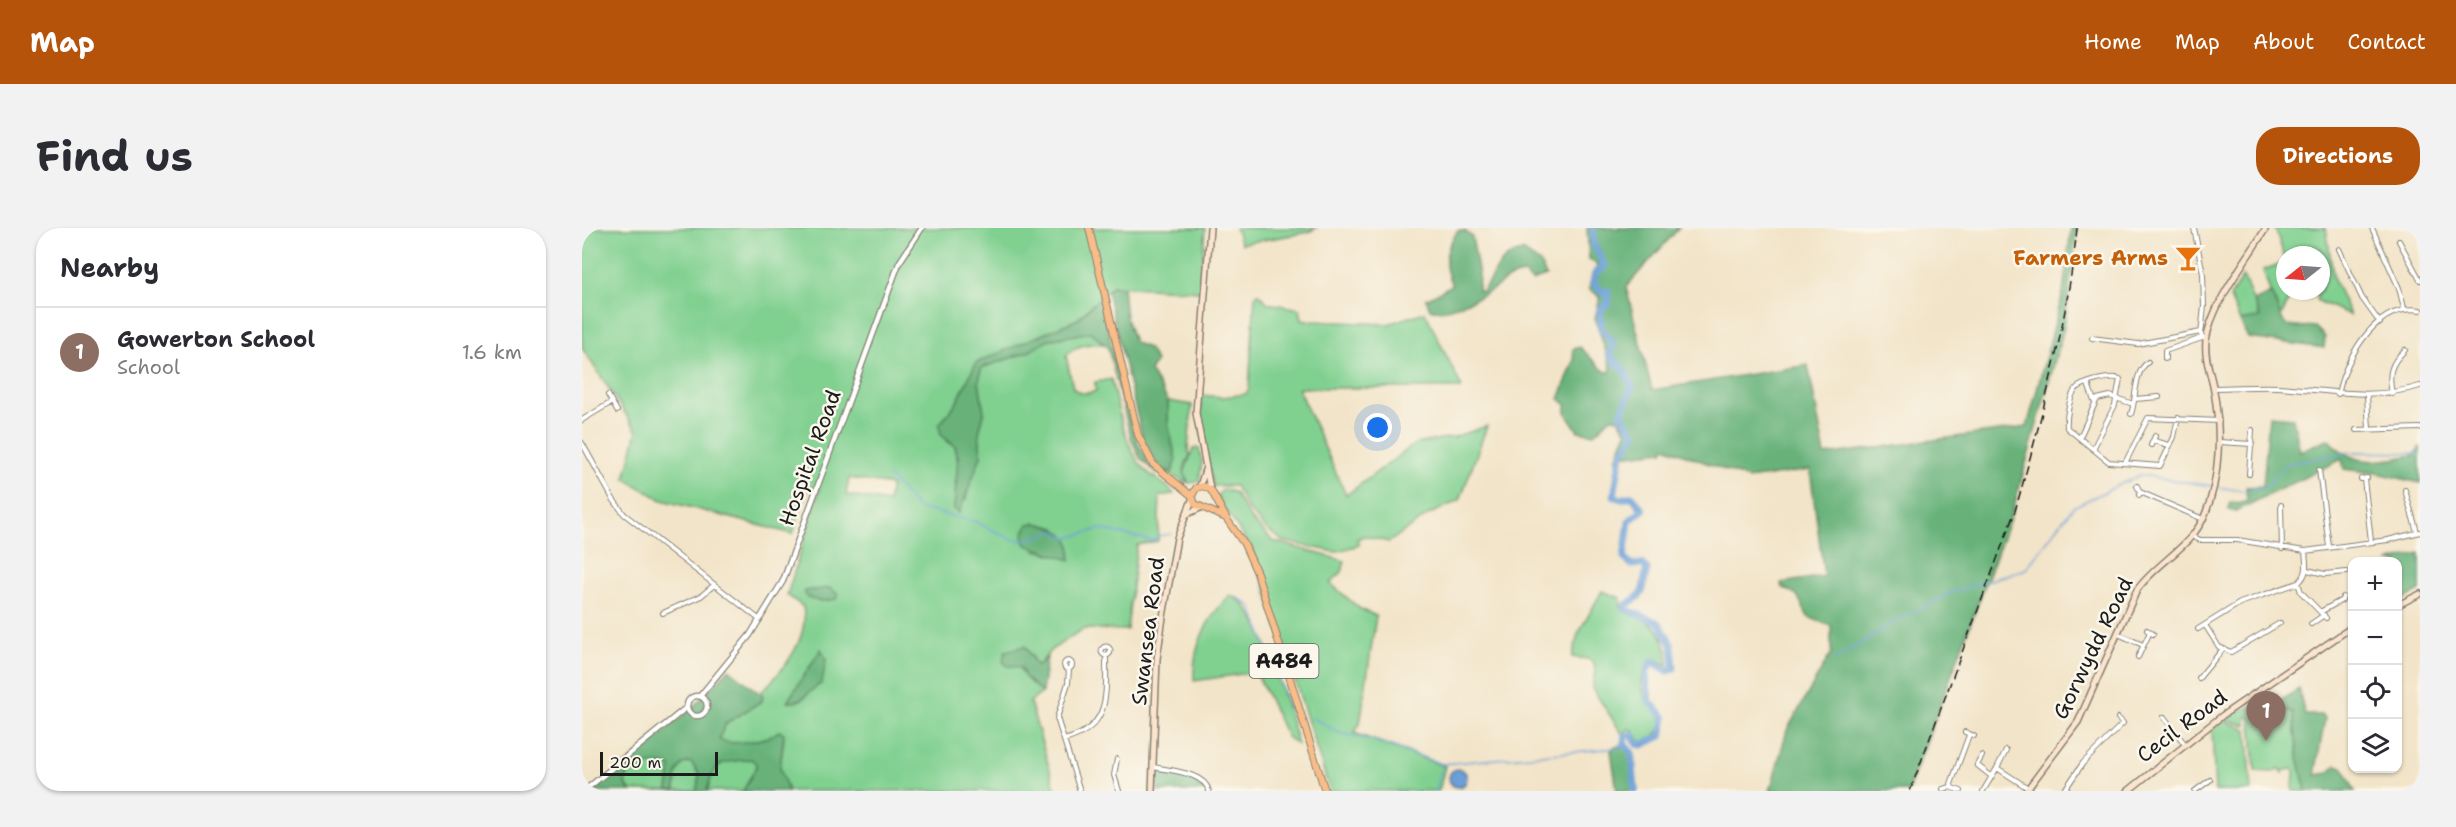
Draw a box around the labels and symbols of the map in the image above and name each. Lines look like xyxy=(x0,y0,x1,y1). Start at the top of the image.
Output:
bar icon: Farmers Arms xyxy=(2173,243,2203,273)
place label: Farmers Arms xyxy=(2013,244,2168,272)
north arrow xyxy=(2276,246,2330,300)
street label: Hospital Road xyxy=(772,386,848,530)
your location xyxy=(1363,413,1392,442)
street label: Swansea Road xyxy=(1125,555,1171,707)
street label: Gorwydd Road xyxy=(2046,572,2140,724)
road number: A484 xyxy=(1250,644,1318,678)
street label: Cecil Road xyxy=(2131,683,2233,769)
pin: 1 xyxy=(2246,692,2286,741)
scale bar xyxy=(600,749,718,776)

